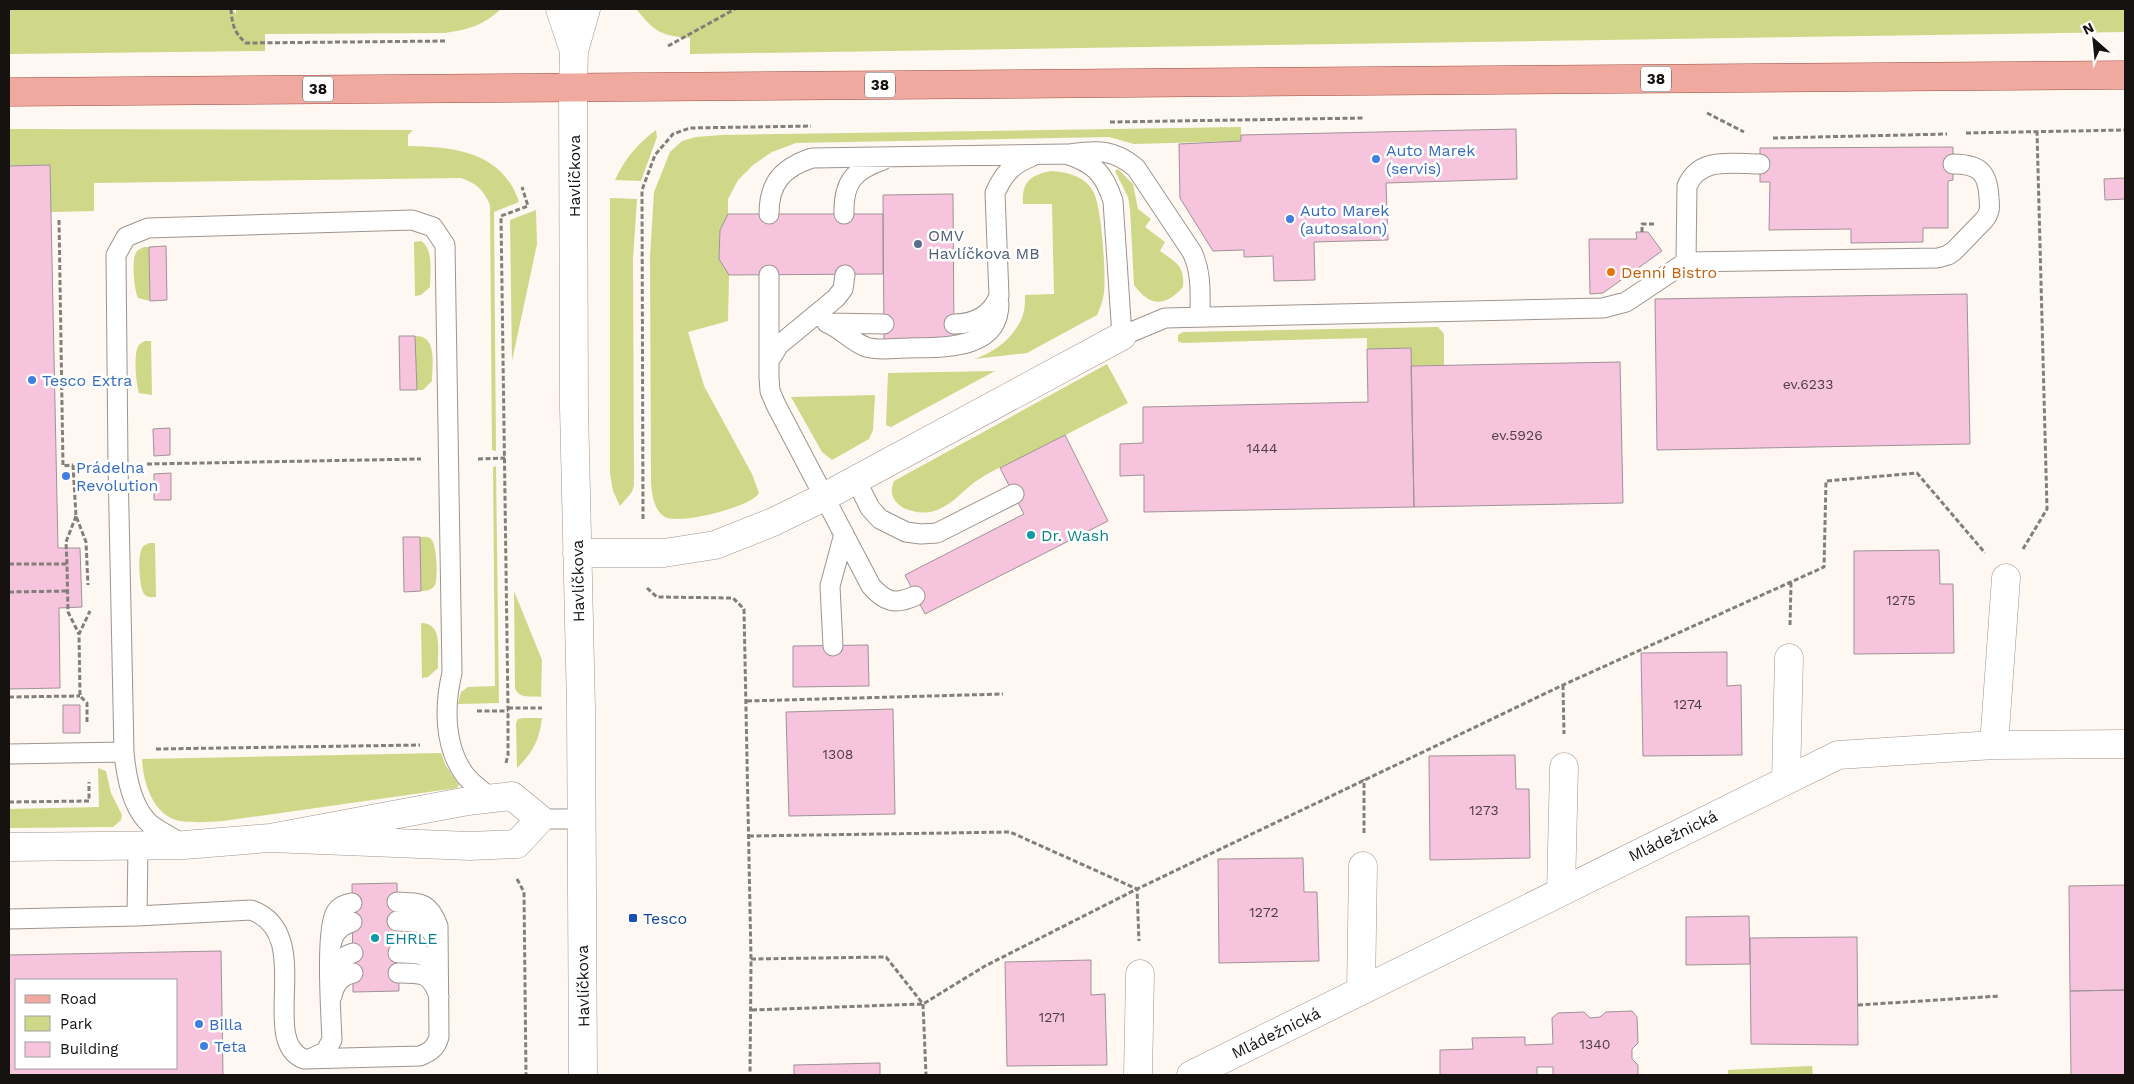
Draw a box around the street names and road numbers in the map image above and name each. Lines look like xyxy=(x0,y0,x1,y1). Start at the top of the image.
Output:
road number: 38 xyxy=(1641,66,1671,92)
road number: 38 xyxy=(865,72,895,98)
road number: 38 xyxy=(303,76,333,102)
street label: Havlíčkova xyxy=(565,135,584,217)
street label: Havlíčkova xyxy=(568,540,588,622)
street label: Mládežnická xyxy=(1626,806,1720,866)
street label: Havlíčkova xyxy=(573,945,593,1027)
street label: Mládežnická xyxy=(1229,1003,1323,1063)

